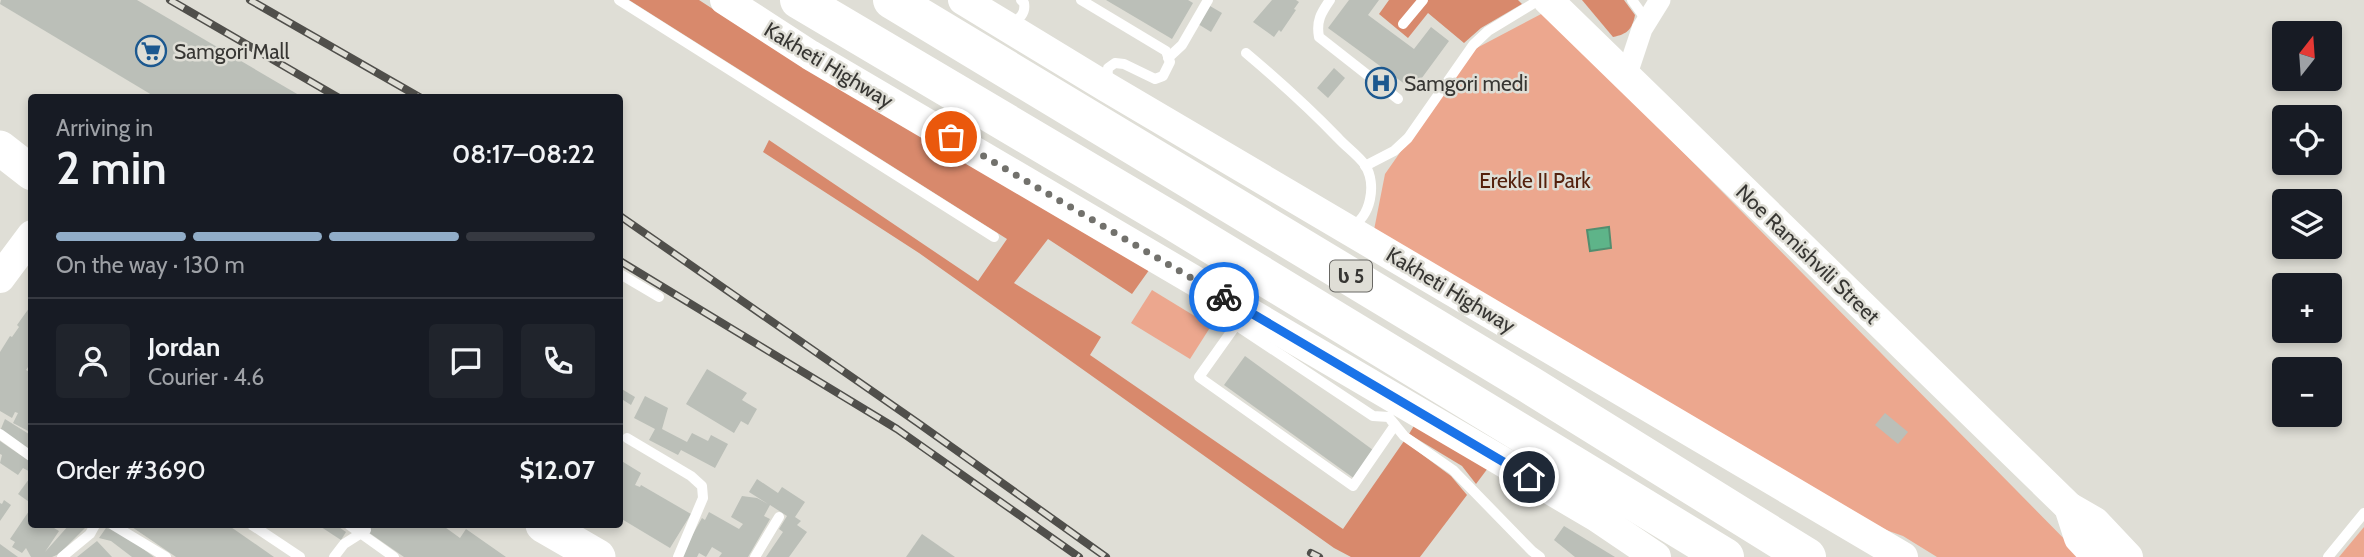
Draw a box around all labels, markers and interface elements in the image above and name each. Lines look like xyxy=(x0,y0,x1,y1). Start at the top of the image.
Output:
street label: Kakheti Highway xyxy=(760,17,898,113)
north arrow xyxy=(2272,21,2342,91)
map controls xyxy=(2272,21,2342,427)
supermarket icon: Samgori Mall xyxy=(134,34,168,68)
place label: Samgori Mall xyxy=(174,39,290,64)
hospital icon: Samgori medi xyxy=(1364,66,1398,100)
place label: Samgori medi xyxy=(1404,71,1528,96)
button: locate xyxy=(2272,105,2342,175)
pin xyxy=(921,107,981,167)
text: Arriving in xyxy=(56,114,153,142)
icon: bag xyxy=(932,118,970,156)
text: 08:17–08:22 xyxy=(452,138,595,170)
text: 2 min xyxy=(56,140,167,196)
park label: Erekle II Park xyxy=(1479,168,1591,193)
street label: Noe Ramishvili Street xyxy=(1731,179,1885,329)
button: layers xyxy=(2272,189,2342,259)
street label: Kakheti Highway xyxy=(1382,242,1520,338)
text: On the way · 130 m xyxy=(56,251,245,279)
road number: ს 5 xyxy=(1330,260,1372,292)
courier xyxy=(1189,262,1259,332)
button: + xyxy=(2272,273,2342,343)
icon: bike xyxy=(1205,278,1243,316)
button: person xyxy=(56,324,130,398)
button: chat xyxy=(429,324,503,398)
button: phone xyxy=(521,324,595,398)
text: Jordan xyxy=(148,331,220,363)
button: − xyxy=(2272,357,2342,427)
text: Courier · 4.6 xyxy=(148,363,264,391)
pin xyxy=(1499,447,1559,507)
text: Order #3690 xyxy=(56,454,206,486)
text: $12.07 xyxy=(519,454,595,486)
icon: home xyxy=(1510,458,1548,496)

